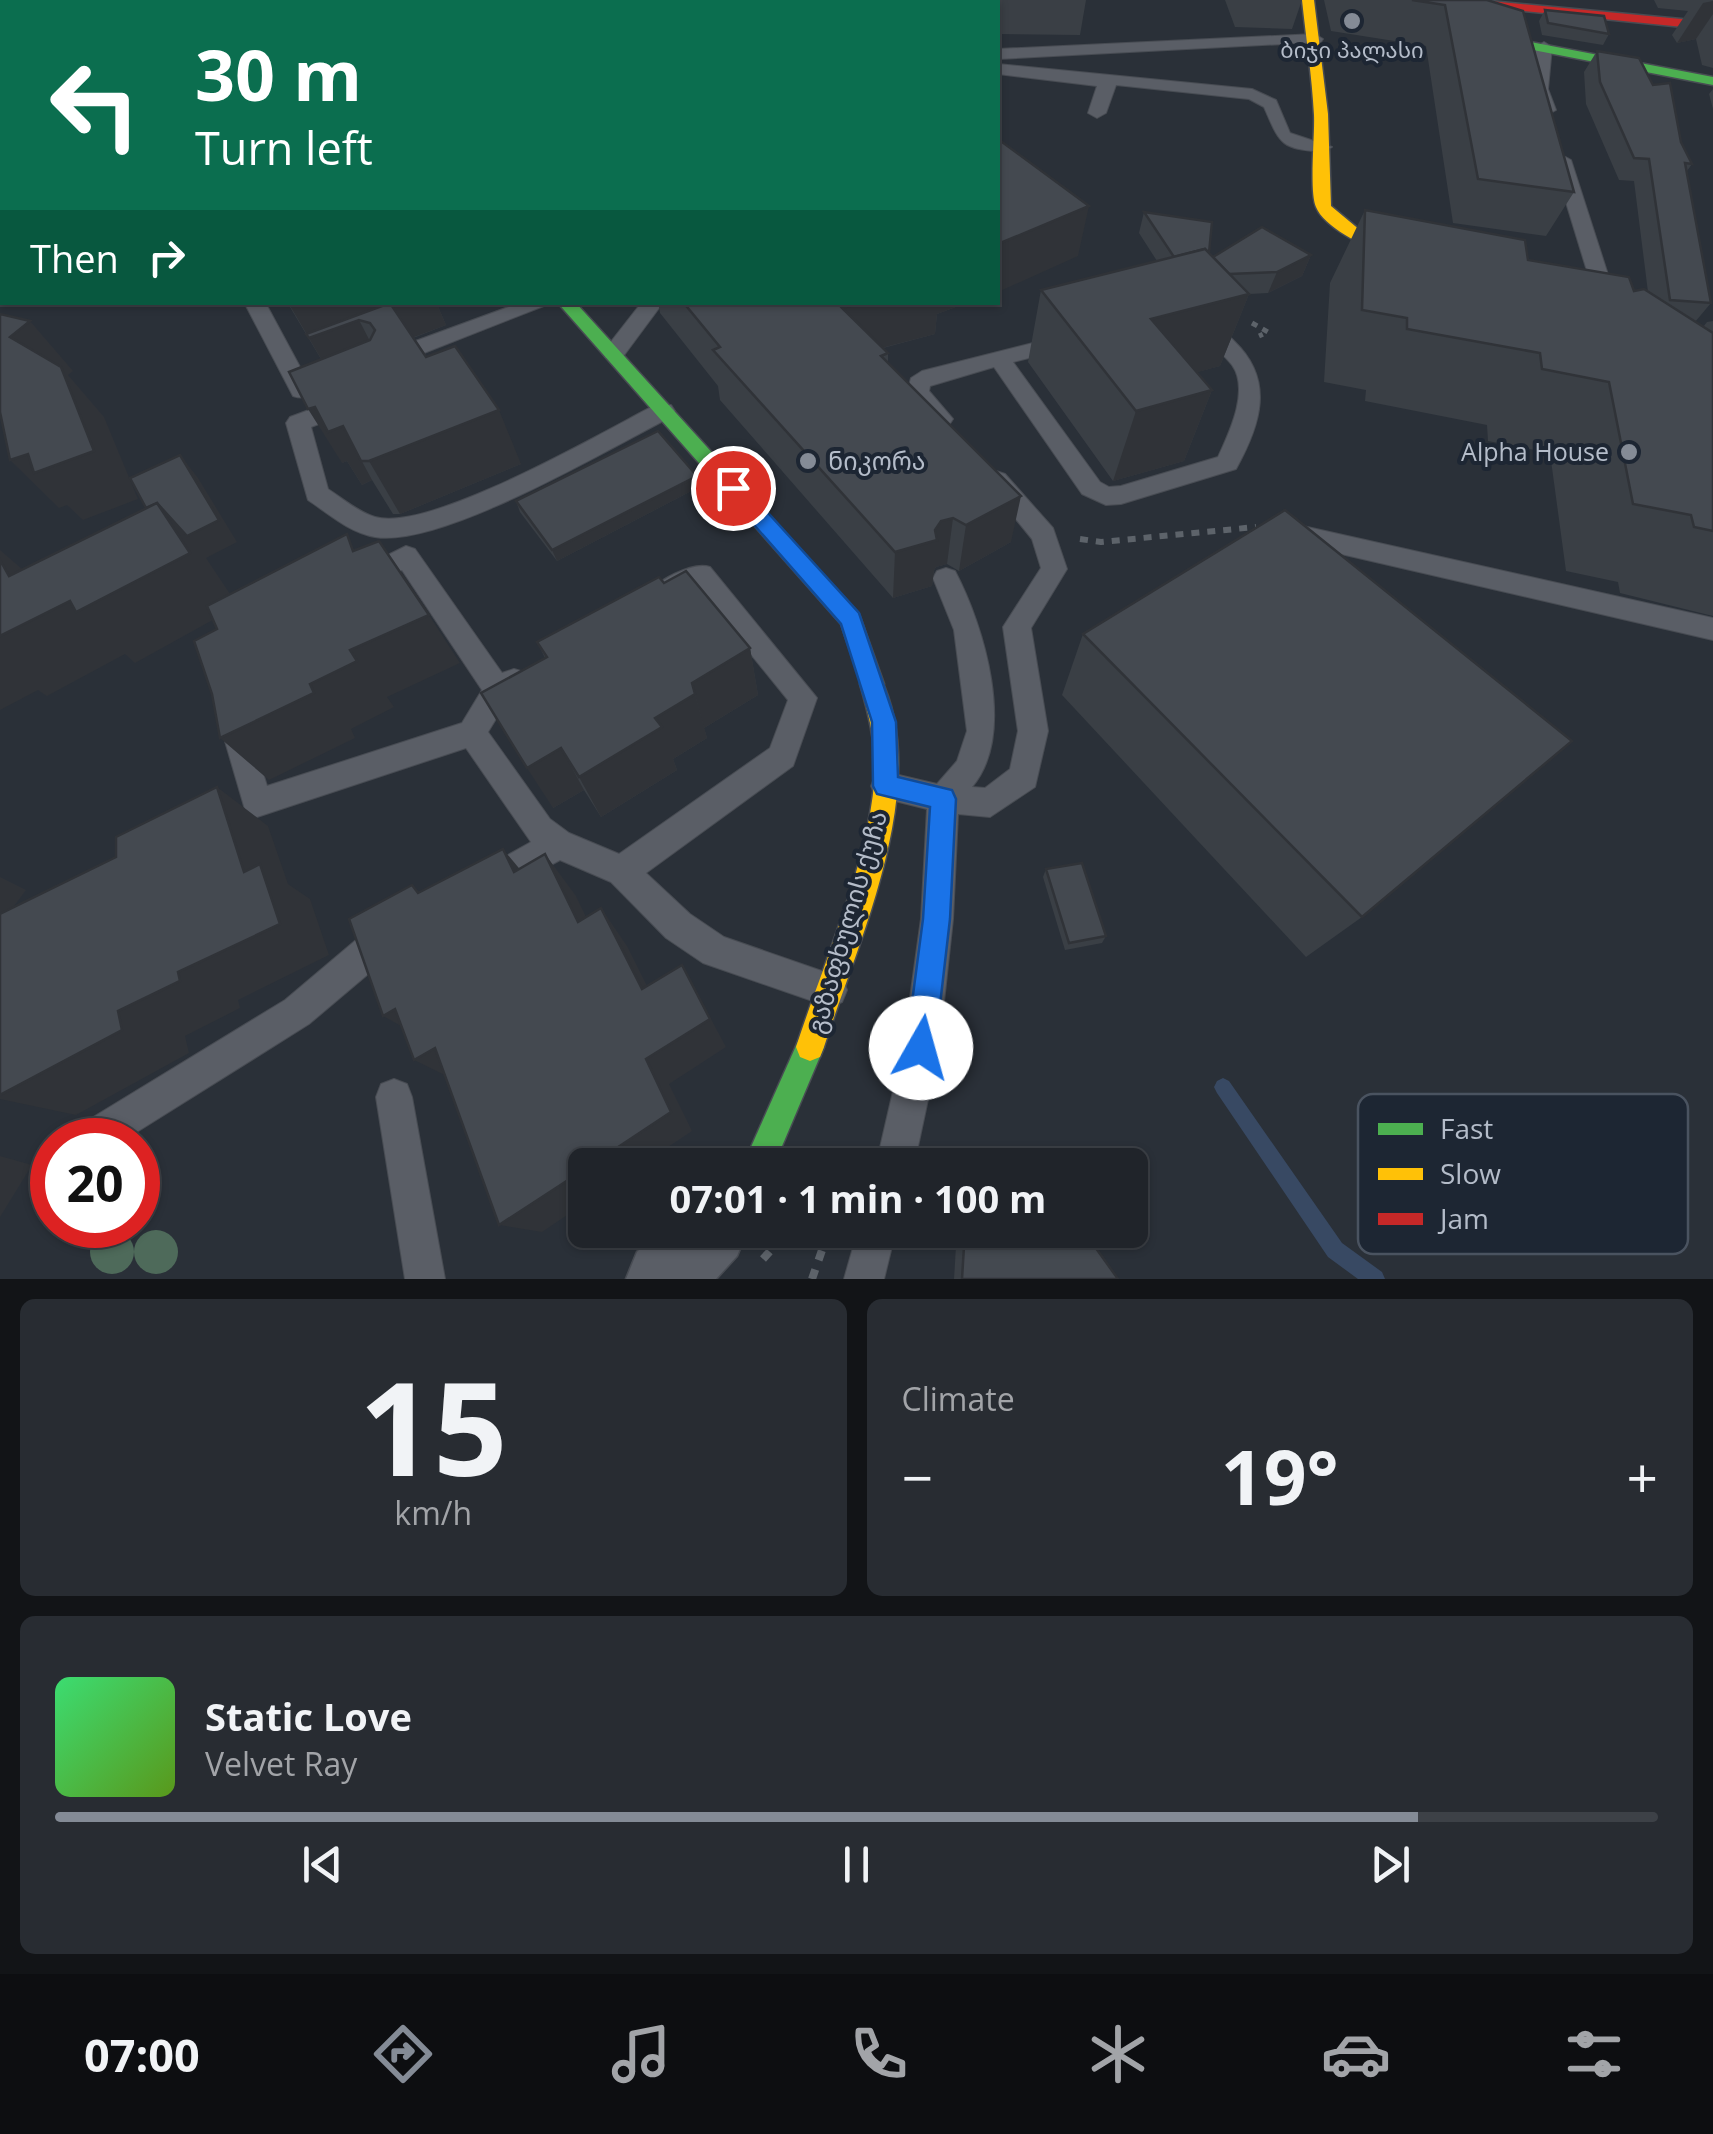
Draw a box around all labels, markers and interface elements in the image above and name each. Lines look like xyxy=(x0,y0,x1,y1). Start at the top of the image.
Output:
marker: ბიჯი პალასი xyxy=(1341,10,1363,32)
text: 30 m xyxy=(195,26,362,122)
place label: ბიჯი პალასი xyxy=(1280,34,1424,64)
icon: left xyxy=(30,40,160,170)
text: Turn left xyxy=(195,117,373,178)
icon: right xyxy=(139,230,194,285)
text: Then xyxy=(30,232,119,284)
place label: Alpha House xyxy=(1461,434,1609,468)
marker: Alpha House xyxy=(1618,441,1640,463)
place label: ნიკორა xyxy=(828,443,926,477)
pin xyxy=(691,446,776,531)
marker: ნიკორა xyxy=(797,450,819,472)
icon: arrive xyxy=(706,461,761,516)
street label: გაზაფხულის ქუჩა xyxy=(798,807,894,1037)
position arrow xyxy=(869,996,973,1100)
legend xyxy=(1358,1094,1688,1254)
text: Fast xyxy=(1440,1109,1493,1147)
speed limit sign: 20 xyxy=(30,1118,160,1248)
text: Slow xyxy=(1440,1154,1501,1192)
text: 07:01 · 1 min · 100 m xyxy=(670,1172,1046,1224)
text: Jam xyxy=(1437,1199,1489,1237)
text: 15 xyxy=(359,1337,508,1514)
text: Climate xyxy=(902,1377,1015,1420)
text: 19° xyxy=(1221,1425,1339,1527)
text: − xyxy=(902,1439,933,1514)
text: + xyxy=(1627,1439,1658,1514)
text: km/h xyxy=(394,1491,472,1534)
text: Static Love xyxy=(205,1690,412,1742)
text: Velvet Ray xyxy=(205,1742,357,1785)
icon: previous xyxy=(295,1837,350,1892)
icon: pause xyxy=(829,1837,884,1892)
icon: next xyxy=(1363,1837,1418,1892)
icon: directions xyxy=(368,2019,438,2089)
icon: music xyxy=(606,2019,676,2089)
icon: phone xyxy=(844,2019,914,2089)
icon: climate xyxy=(1083,2019,1153,2089)
icon: car xyxy=(1321,2019,1391,2089)
icon: filters xyxy=(1559,2019,1629,2089)
text: 07:00 xyxy=(84,2024,200,2085)

